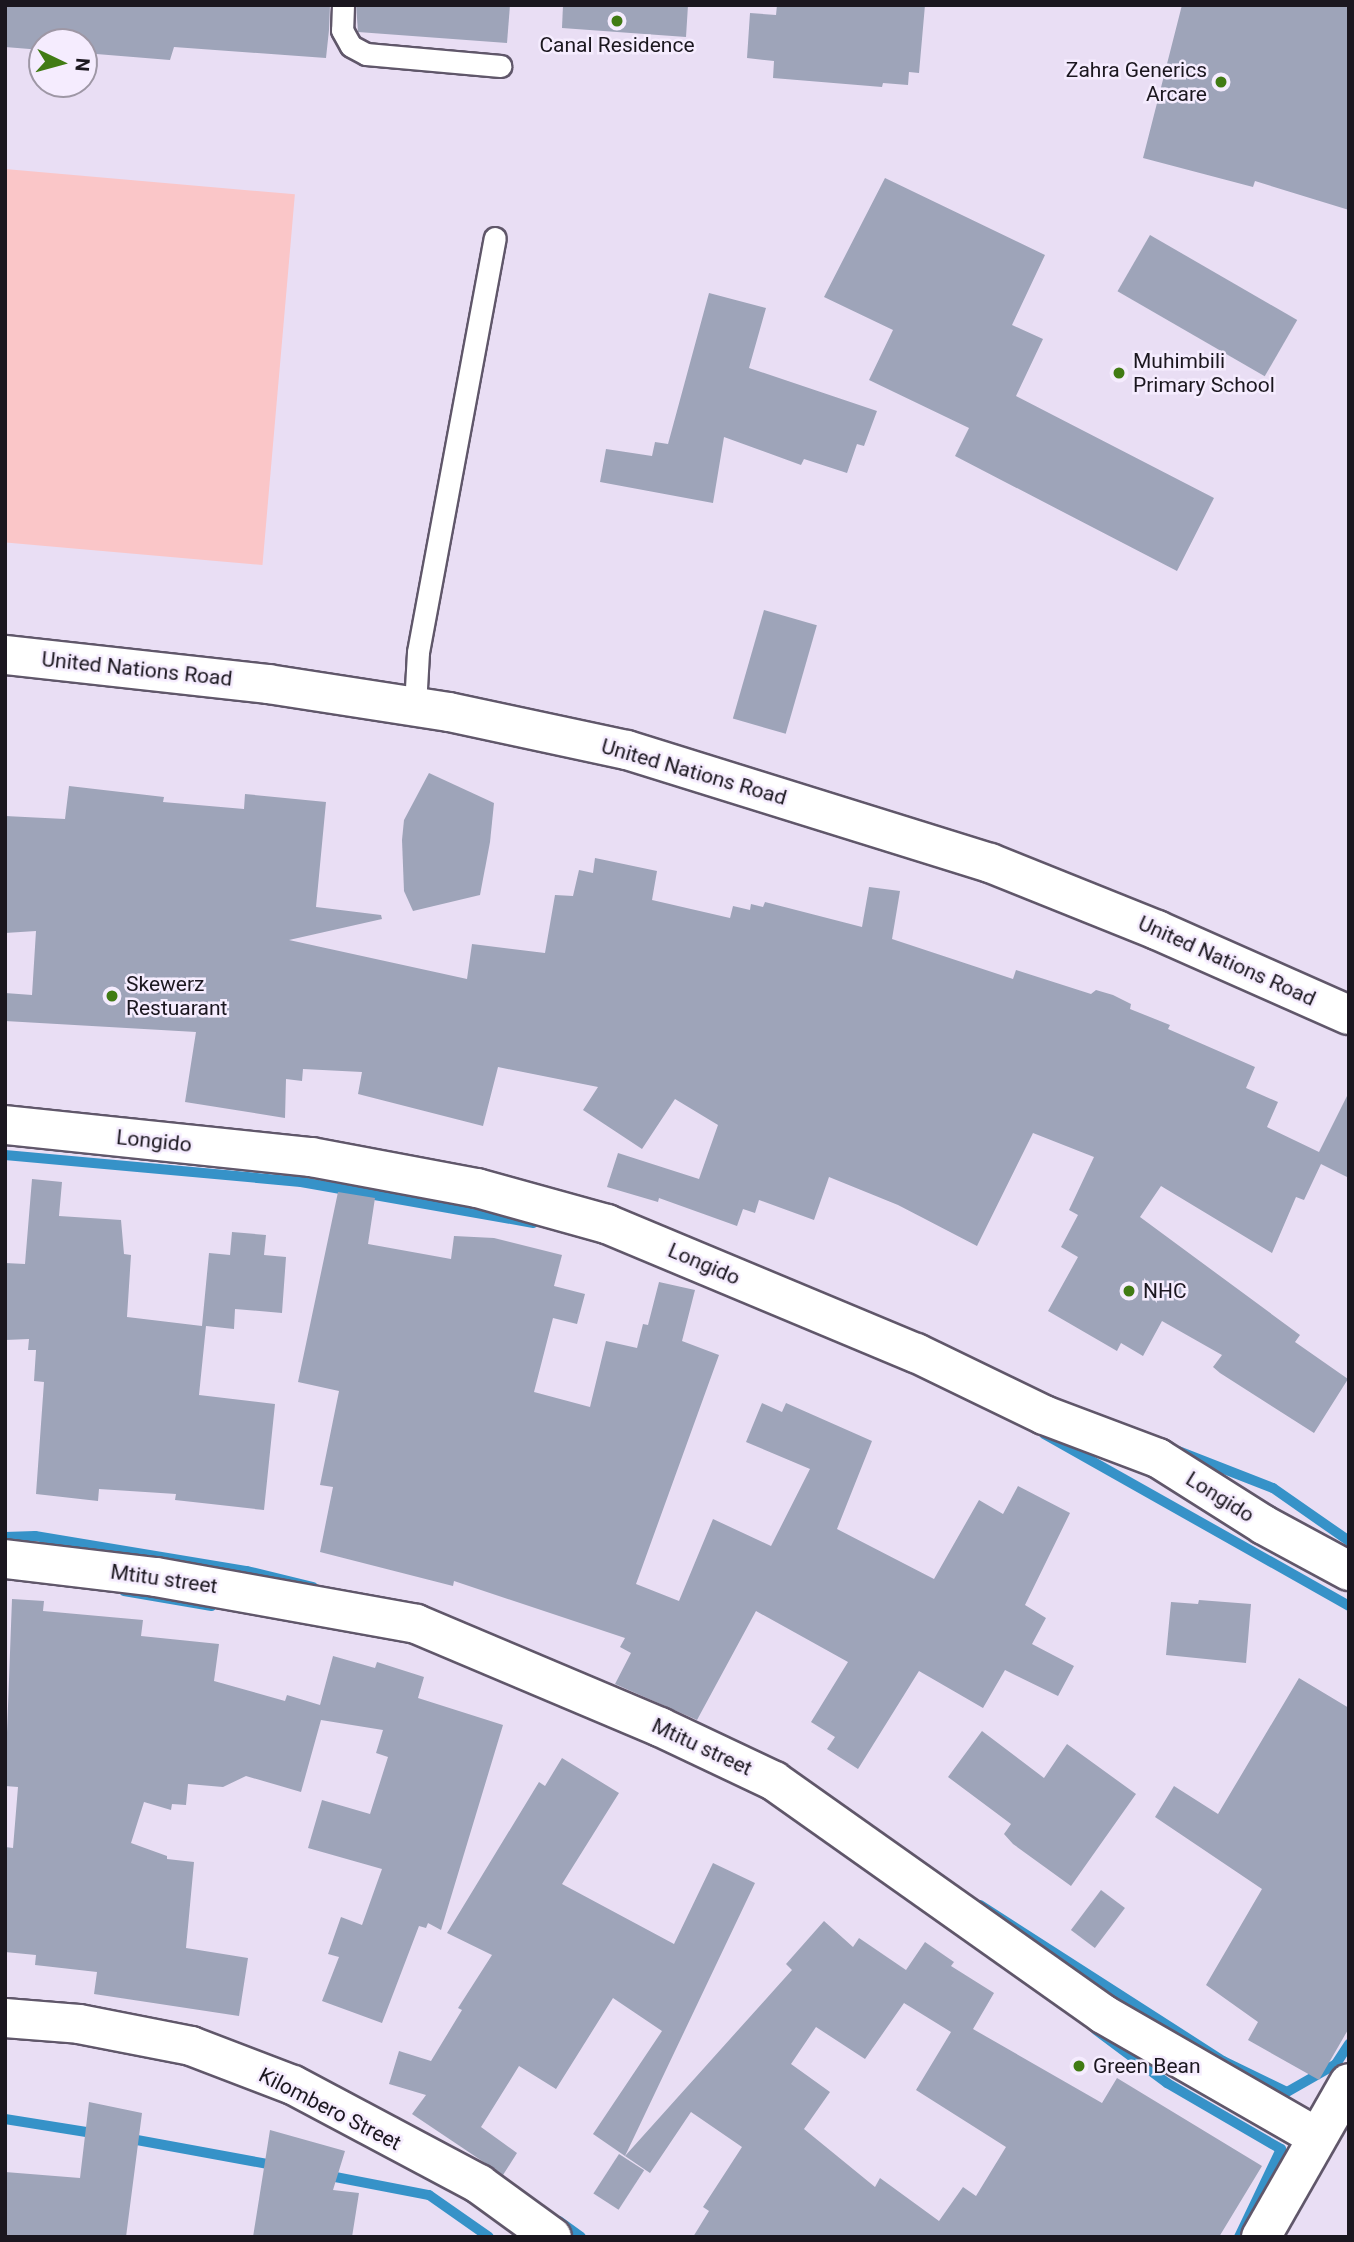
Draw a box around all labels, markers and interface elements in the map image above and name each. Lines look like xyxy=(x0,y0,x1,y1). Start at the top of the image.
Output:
marker: Canal Residence xyxy=(609,13,625,29)
north arrow xyxy=(28,28,98,98)
place label: Canal Residence xyxy=(539,32,695,58)
text: N xyxy=(70,57,94,72)
place label: Zahra Generics Arcare xyxy=(1066,57,1207,107)
marker: Zahra Generics Arcare xyxy=(1213,74,1229,90)
place label: Muhimbili Primary School xyxy=(1133,348,1275,398)
marker: Muhimbili Primary School xyxy=(1111,365,1127,381)
street label: United Nations Road xyxy=(40,646,234,692)
street label: United Nations Road xyxy=(598,733,790,811)
street label: United Nations Road xyxy=(1134,911,1320,1011)
place label: Skewerz Restuarant xyxy=(126,971,227,1021)
marker: Skewerz Restuarant xyxy=(104,988,120,1004)
street label: Longido xyxy=(115,1125,193,1157)
street label: Longido xyxy=(664,1238,744,1290)
place label: NHC xyxy=(1143,1278,1187,1304)
marker: NHC xyxy=(1121,1283,1137,1299)
street label: Longido xyxy=(1181,1466,1259,1528)
street label: Mtitu street xyxy=(109,1559,219,1599)
street label: Mtitu street xyxy=(648,1713,756,1781)
place label: Green Bean xyxy=(1093,2053,1201,2079)
marker: Green Bean xyxy=(1071,2058,1087,2074)
street label: Kilombero Street xyxy=(255,2062,405,2156)

